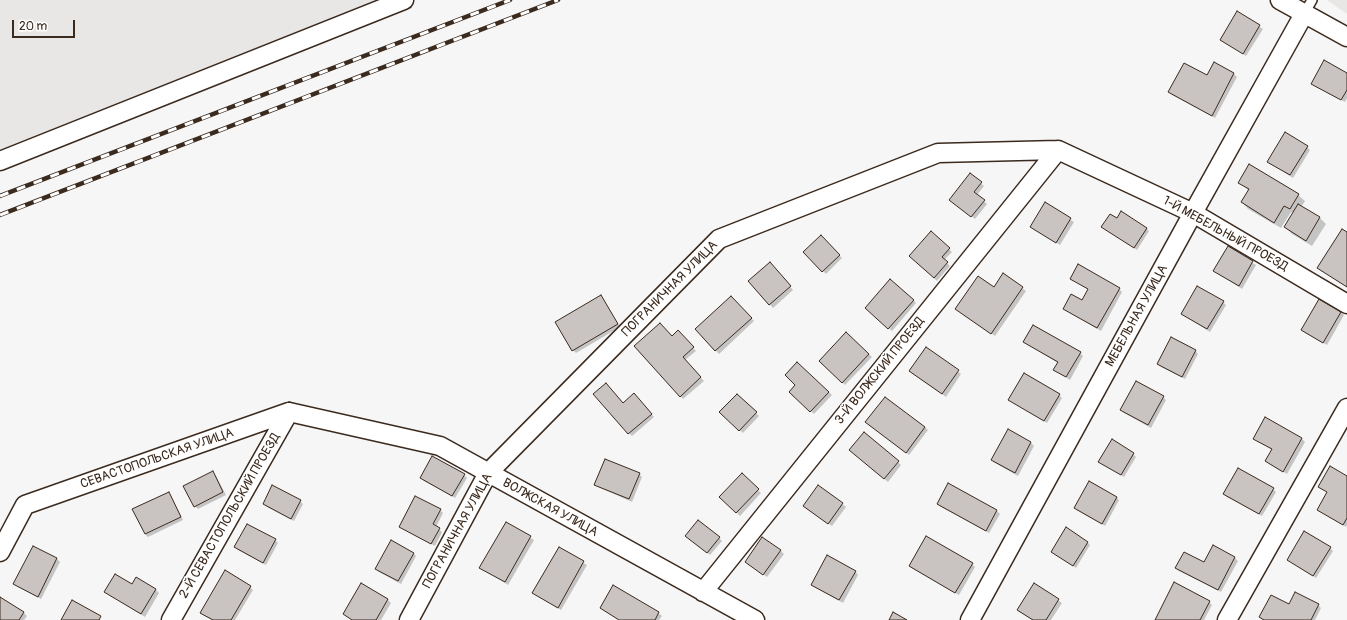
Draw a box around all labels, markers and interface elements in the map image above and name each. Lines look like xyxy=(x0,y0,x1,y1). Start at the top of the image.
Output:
scale bar xyxy=(14,12,77,38)
text: 20 m xyxy=(19,19,47,34)
street label: 1-Й МЕБЕЛЬНЫЙ ПРОЕЗД xyxy=(1160,193,1290,275)
street label: ПОГРАНИЧНАЯ УЛИЦА xyxy=(619,238,721,340)
street label: МЕБЕЛЬНАЯ УЛИЦА xyxy=(1102,262,1172,370)
street label: 3-Й ВОЛЖСКИЙ ПРОЕЗД xyxy=(832,314,928,428)
street label: СЕВАСТОПОЛЬСКАЯ УЛИЦА xyxy=(78,425,236,493)
street label: 2-Й СЕВАСТОПОЛЬСКИЙ ПРОЕЗД xyxy=(176,431,284,601)
street label: ПОГРАНИЧНАЯ УЛИЦА xyxy=(420,471,496,591)
street label: ВОЛЖСКАЯ УЛИЦА xyxy=(500,475,600,541)

